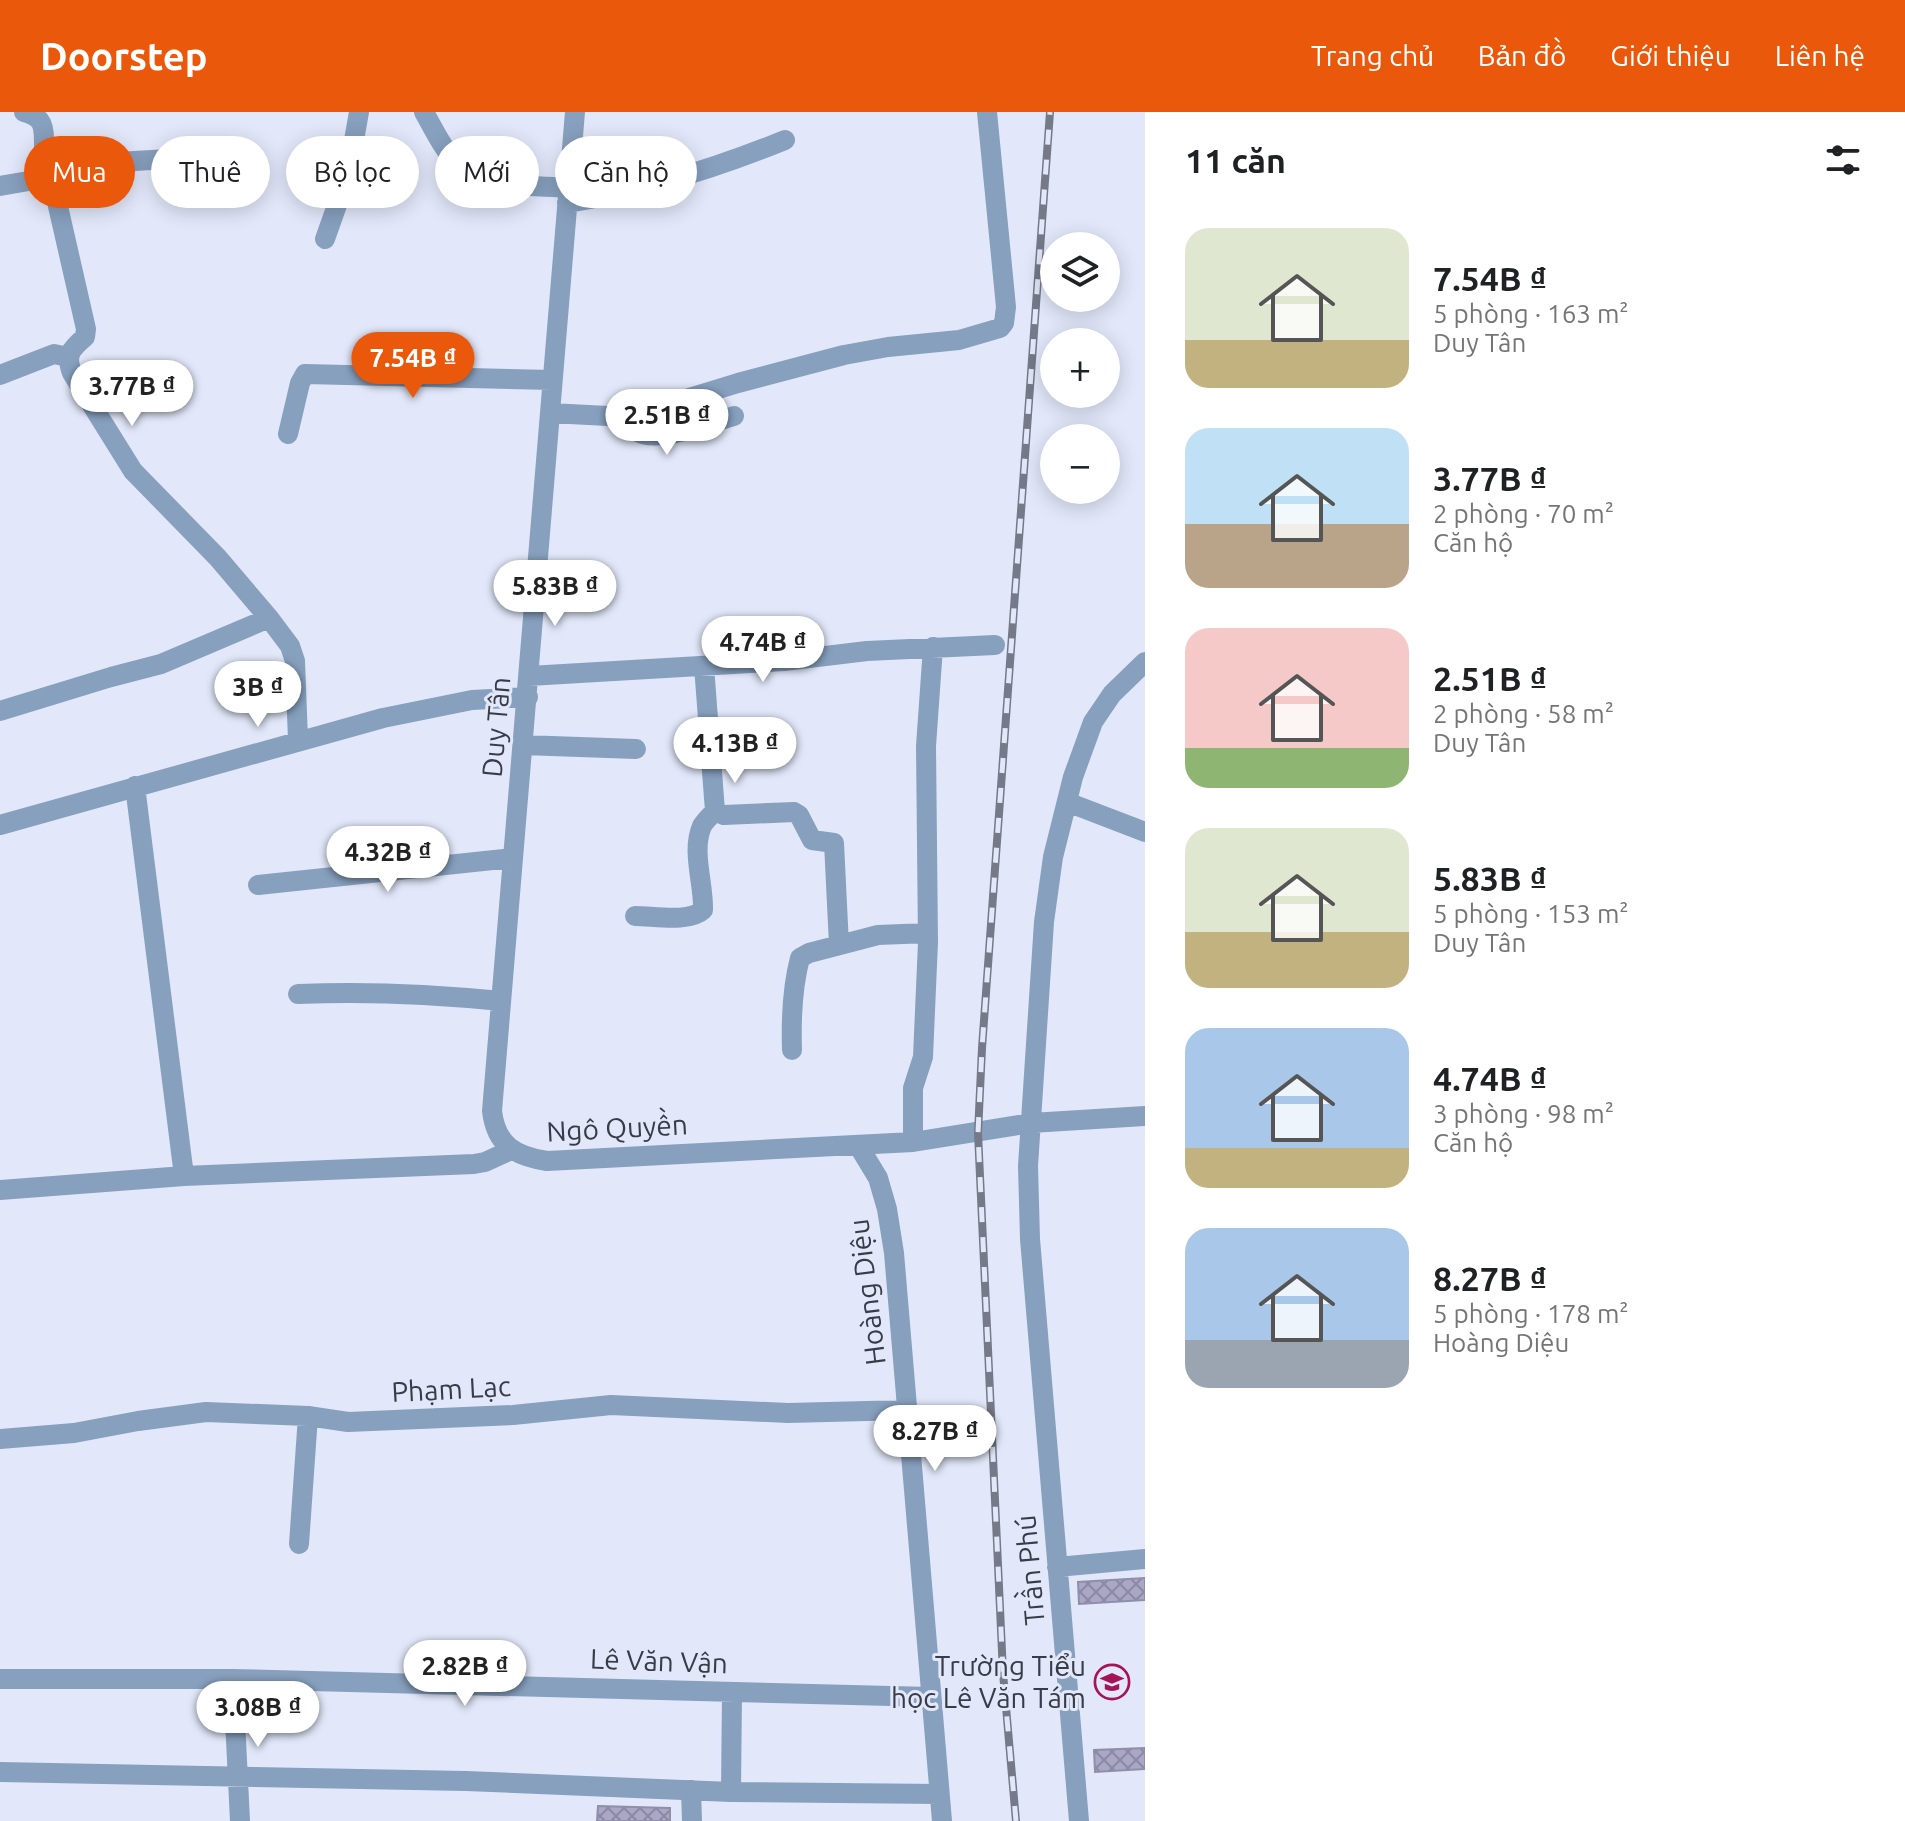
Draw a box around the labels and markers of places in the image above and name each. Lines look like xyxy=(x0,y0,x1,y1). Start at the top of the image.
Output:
pin: 7.54B ₫ xyxy=(339,332,487,400)
pin: 3.77B ₫ xyxy=(58,360,206,428)
pin: 2.51B ₫ xyxy=(593,389,741,457)
pin: 5.83B ₫ xyxy=(481,560,629,628)
pin: 4.74B ₫ xyxy=(689,616,837,684)
pin: 3B ₫ xyxy=(211,661,305,729)
pin: 4.13B ₫ xyxy=(661,717,809,785)
pin: 4.32B ₫ xyxy=(314,826,462,894)
pin: 8.27B ₫ xyxy=(861,1405,1009,1473)
pin: 2.82B ₫ xyxy=(391,1640,539,1708)
place label: Trường Tiểu học Lê Văn Tám xyxy=(891,1650,1086,1713)
school or university icon: Trường Tiểu học Lê Văn Tám xyxy=(1093,1663,1131,1701)
pin: 3.08B ₫ xyxy=(184,1681,332,1749)

